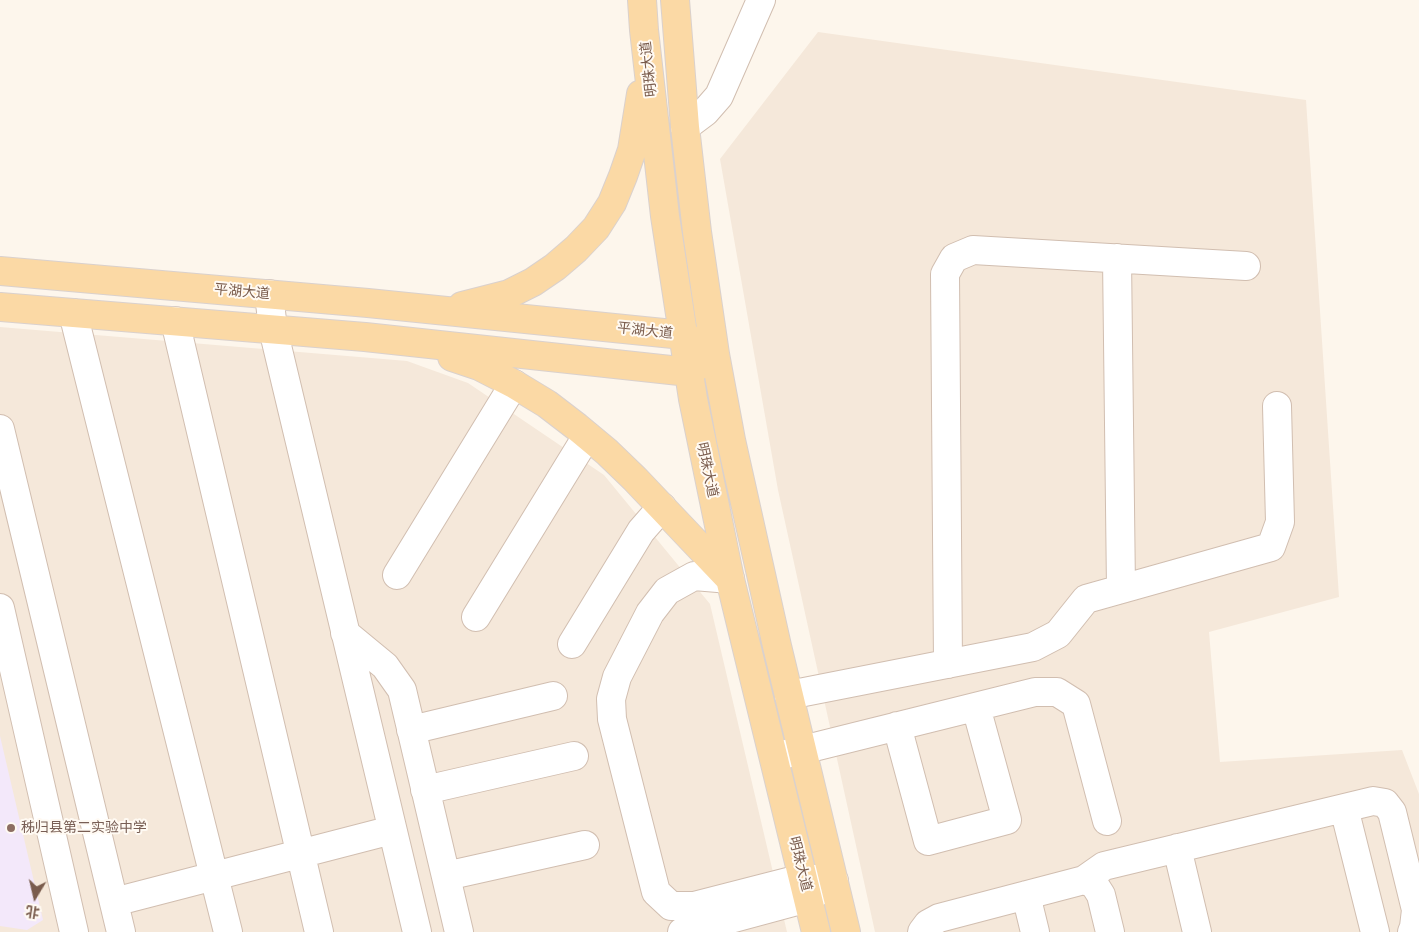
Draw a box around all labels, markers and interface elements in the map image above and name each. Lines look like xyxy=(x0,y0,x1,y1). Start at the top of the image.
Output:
street label: 明珠大道 xyxy=(638,40,660,98)
street label: 平湖大道 xyxy=(213,281,271,303)
street label: 平湖大道 xyxy=(616,320,674,342)
street label: 明珠大道 xyxy=(693,441,721,499)
place label: 秭归县第二实验中学 xyxy=(21,820,147,836)
marker: 秭归县第二实验中学 xyxy=(5,822,17,834)
street label: 明珠大道 xyxy=(785,835,815,893)
north arrow xyxy=(10,872,60,922)
text: 北 xyxy=(24,902,41,922)

